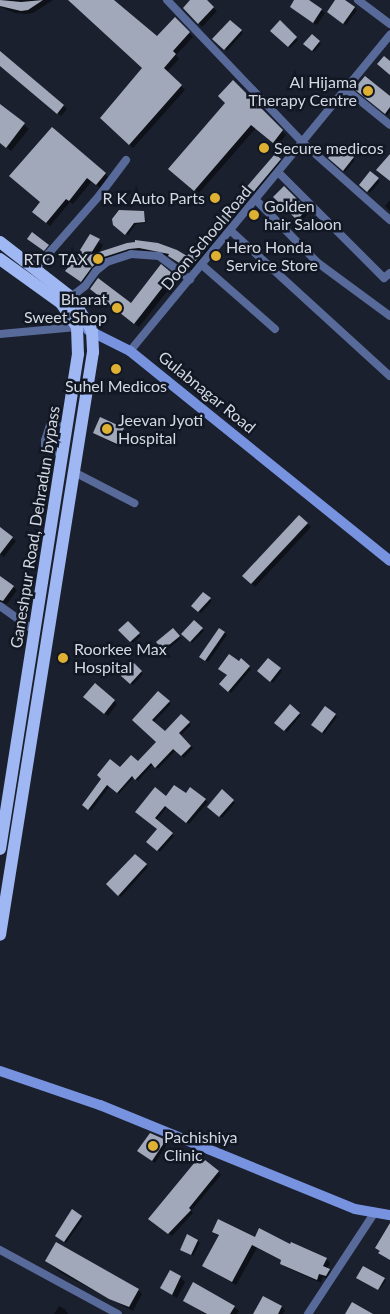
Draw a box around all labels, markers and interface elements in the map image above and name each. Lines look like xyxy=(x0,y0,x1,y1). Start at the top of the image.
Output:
place label: Al Hijama Therapy Centre xyxy=(248,72,357,110)
marker: Al Hijama Therapy Centre xyxy=(361,84,375,98)
place label: Secure medicos xyxy=(274,138,384,158)
marker: Secure medicos xyxy=(258,142,270,154)
street label: Doon School Road xyxy=(157,182,255,294)
place label: R K Auto Parts xyxy=(102,188,205,208)
marker: R K Auto Parts xyxy=(209,192,221,204)
place label: Golden hair Saloon xyxy=(264,196,342,234)
marker: Golden hair Saloon xyxy=(248,209,260,221)
place label: Hero Honda Service Store xyxy=(226,237,318,275)
place label: RTO TAX xyxy=(23,249,88,269)
marker: Hero Honda Service Store xyxy=(210,250,222,262)
marker: RTO TAX xyxy=(92,253,104,265)
place label: Bharat Sweet Shop xyxy=(24,289,107,327)
marker: Bharat Sweet Shop xyxy=(111,302,123,314)
street label: Gulabnagar Road xyxy=(154,347,260,437)
marker: Suhel Medicos xyxy=(110,363,122,375)
place label: Suhel Medicos xyxy=(65,376,167,396)
street label: Ganeshpur Road, Dehradun bypass xyxy=(6,404,64,650)
place label: Jeevan Jyoti Hospital xyxy=(118,410,204,448)
marker: Jeevan Jyoti Hospital xyxy=(100,422,114,436)
place label: Roorkee Max Hospital xyxy=(74,639,167,677)
marker: Roorkee Max Hospital xyxy=(56,651,70,665)
place label: Pachishiya Clinic xyxy=(164,1127,237,1165)
marker: Pachishiya Clinic xyxy=(146,1139,160,1153)

